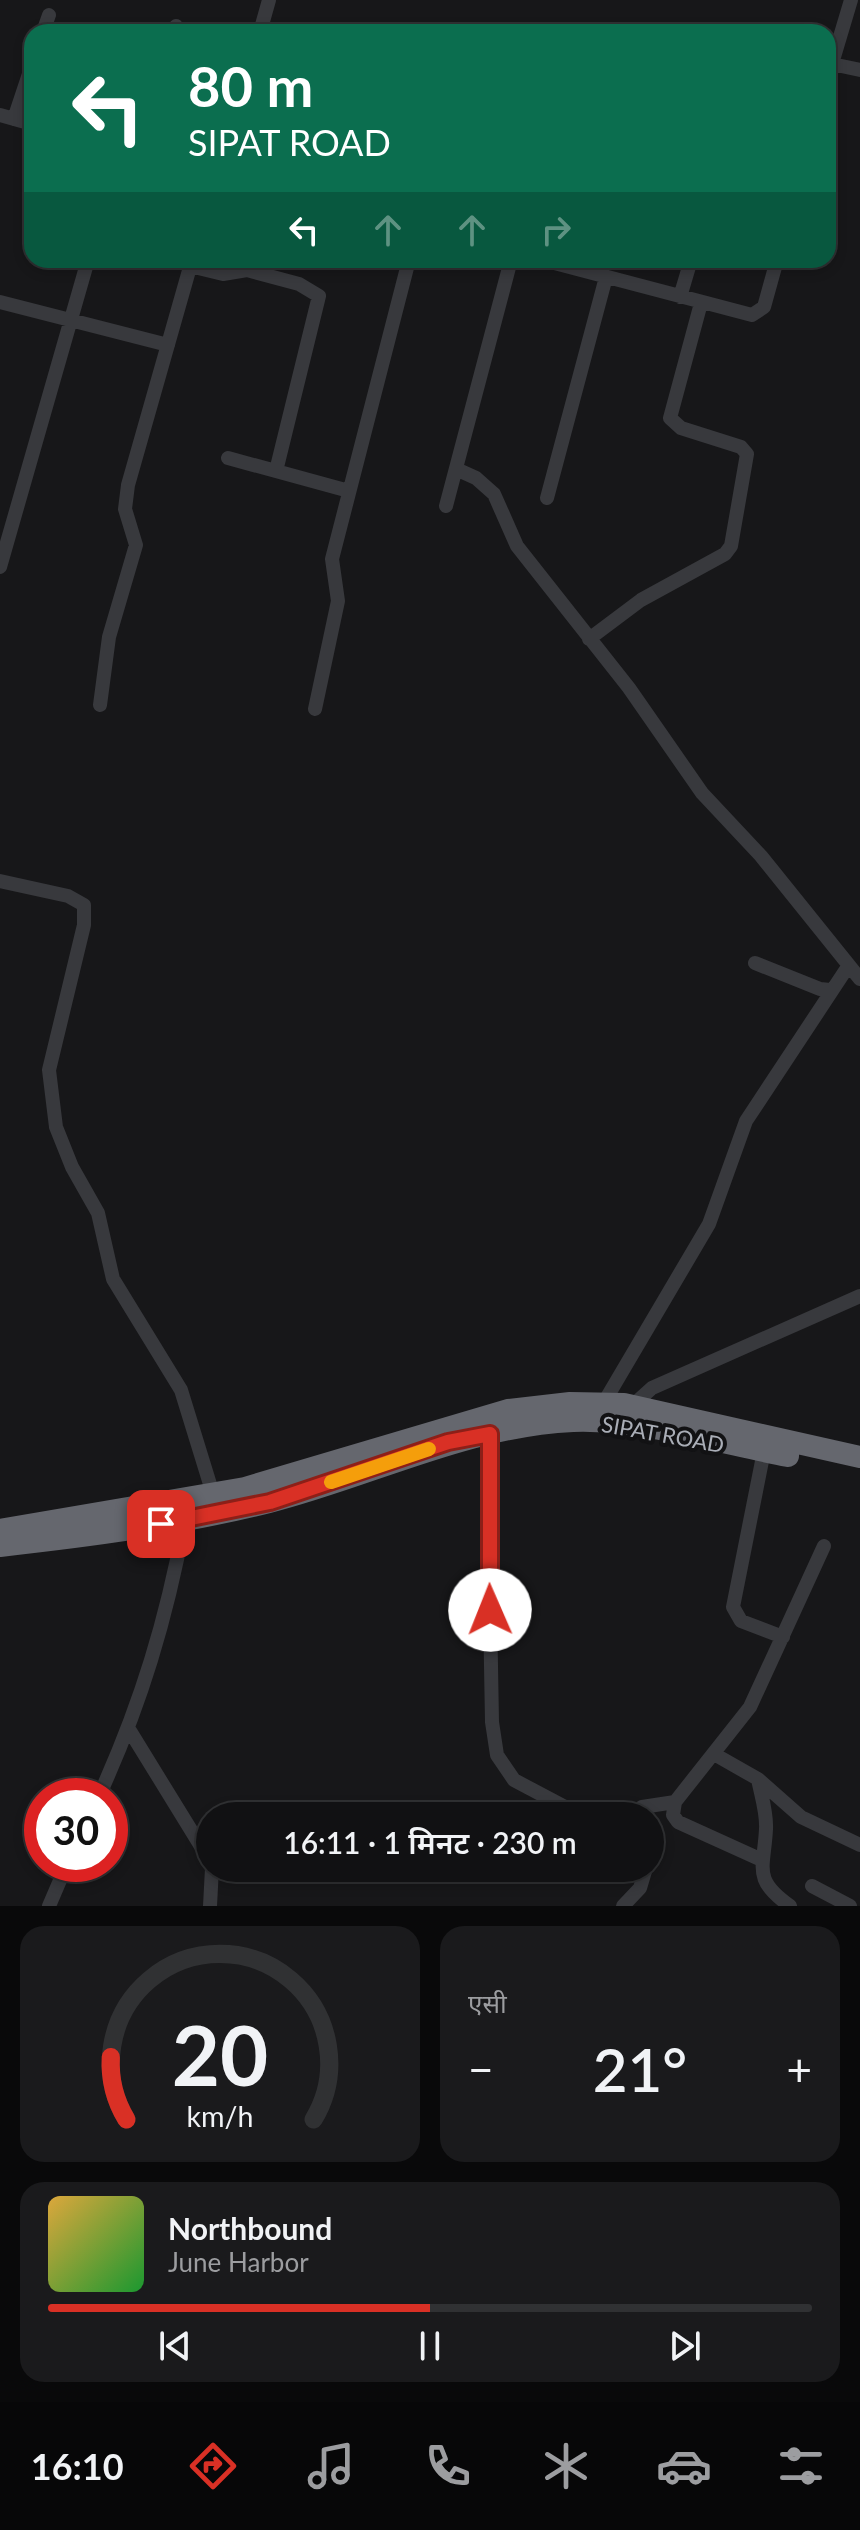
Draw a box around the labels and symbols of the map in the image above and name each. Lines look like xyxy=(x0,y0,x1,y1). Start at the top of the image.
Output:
street label: SIPAT ROAD xyxy=(600,1410,726,1458)
pin xyxy=(127,1490,195,1558)
position arrow xyxy=(448,1568,532,1652)
speed limit sign: 30 xyxy=(24,1778,128,1882)

